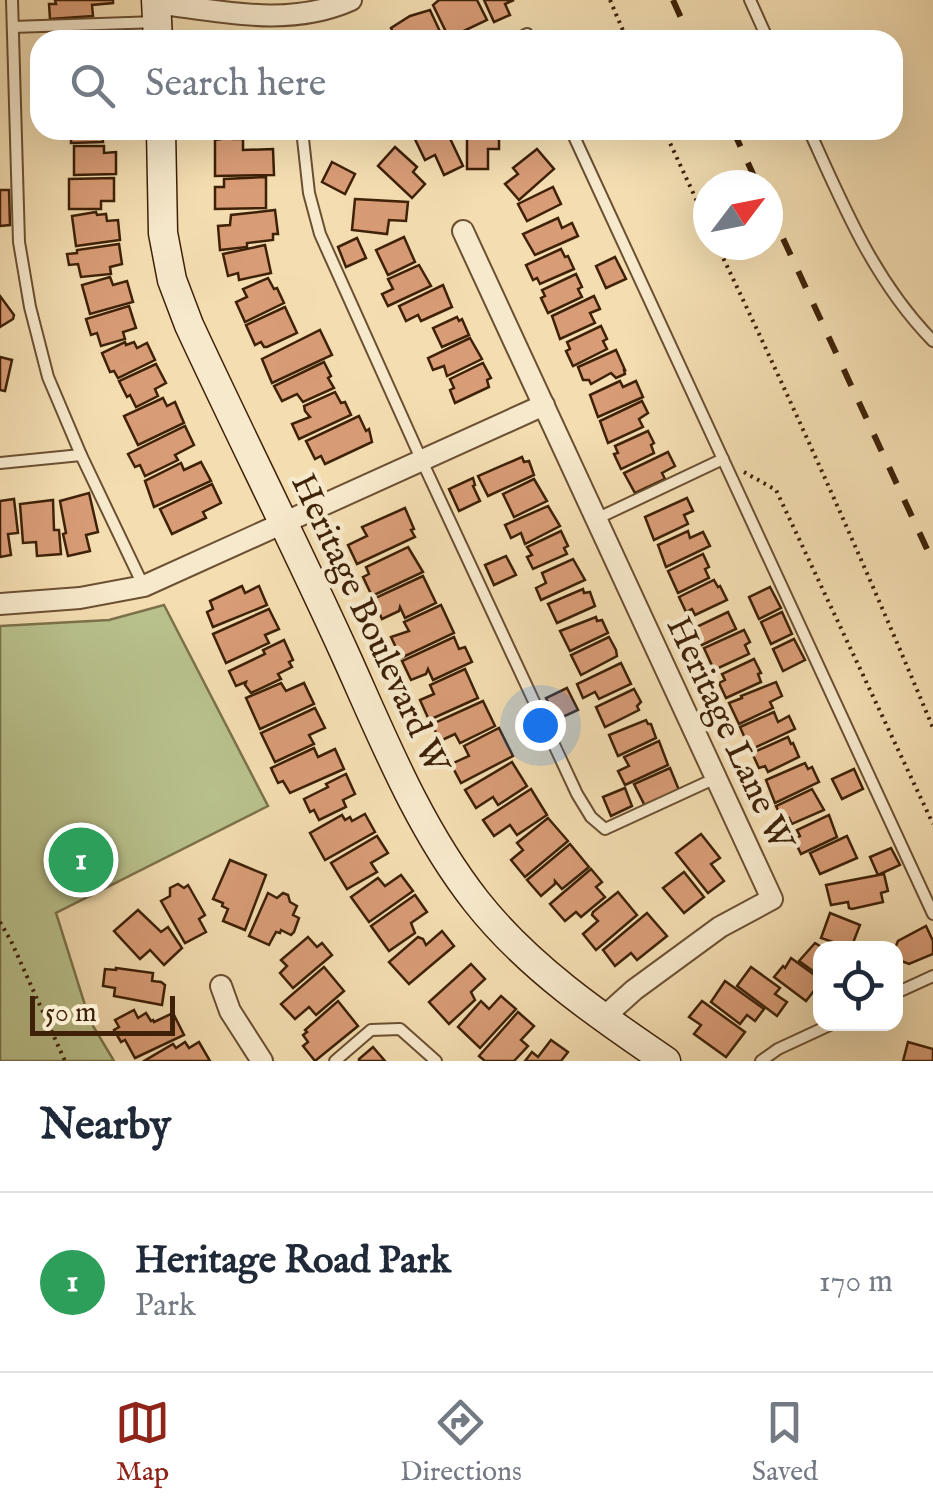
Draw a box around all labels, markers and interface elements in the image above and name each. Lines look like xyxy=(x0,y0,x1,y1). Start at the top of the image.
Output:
search box xyxy=(30,30,903,140)
icon: search xyxy=(65,58,120,113)
text: Search here xyxy=(145,61,326,109)
north arrow xyxy=(693,170,783,260)
street label: Heritage Boulevard W xyxy=(279,467,459,783)
street label: Heritage Lane W xyxy=(655,610,803,860)
your location xyxy=(515,700,566,751)
pin: 1 xyxy=(48,822,114,898)
map controls xyxy=(813,941,903,1031)
button: locate xyxy=(813,941,903,1031)
scale bar xyxy=(30,991,175,1036)
text: 50 m xyxy=(45,996,97,1031)
text: Nearby xyxy=(40,1100,171,1153)
text: Heritage Road Park xyxy=(135,1238,451,1286)
text: 1 xyxy=(67,1262,78,1303)
text: 170 m xyxy=(819,1262,893,1303)
text: Park xyxy=(135,1286,196,1327)
tab: Map xyxy=(115,1395,170,1490)
tab: Directions xyxy=(400,1395,522,1490)
tab: Saved xyxy=(752,1395,818,1490)

